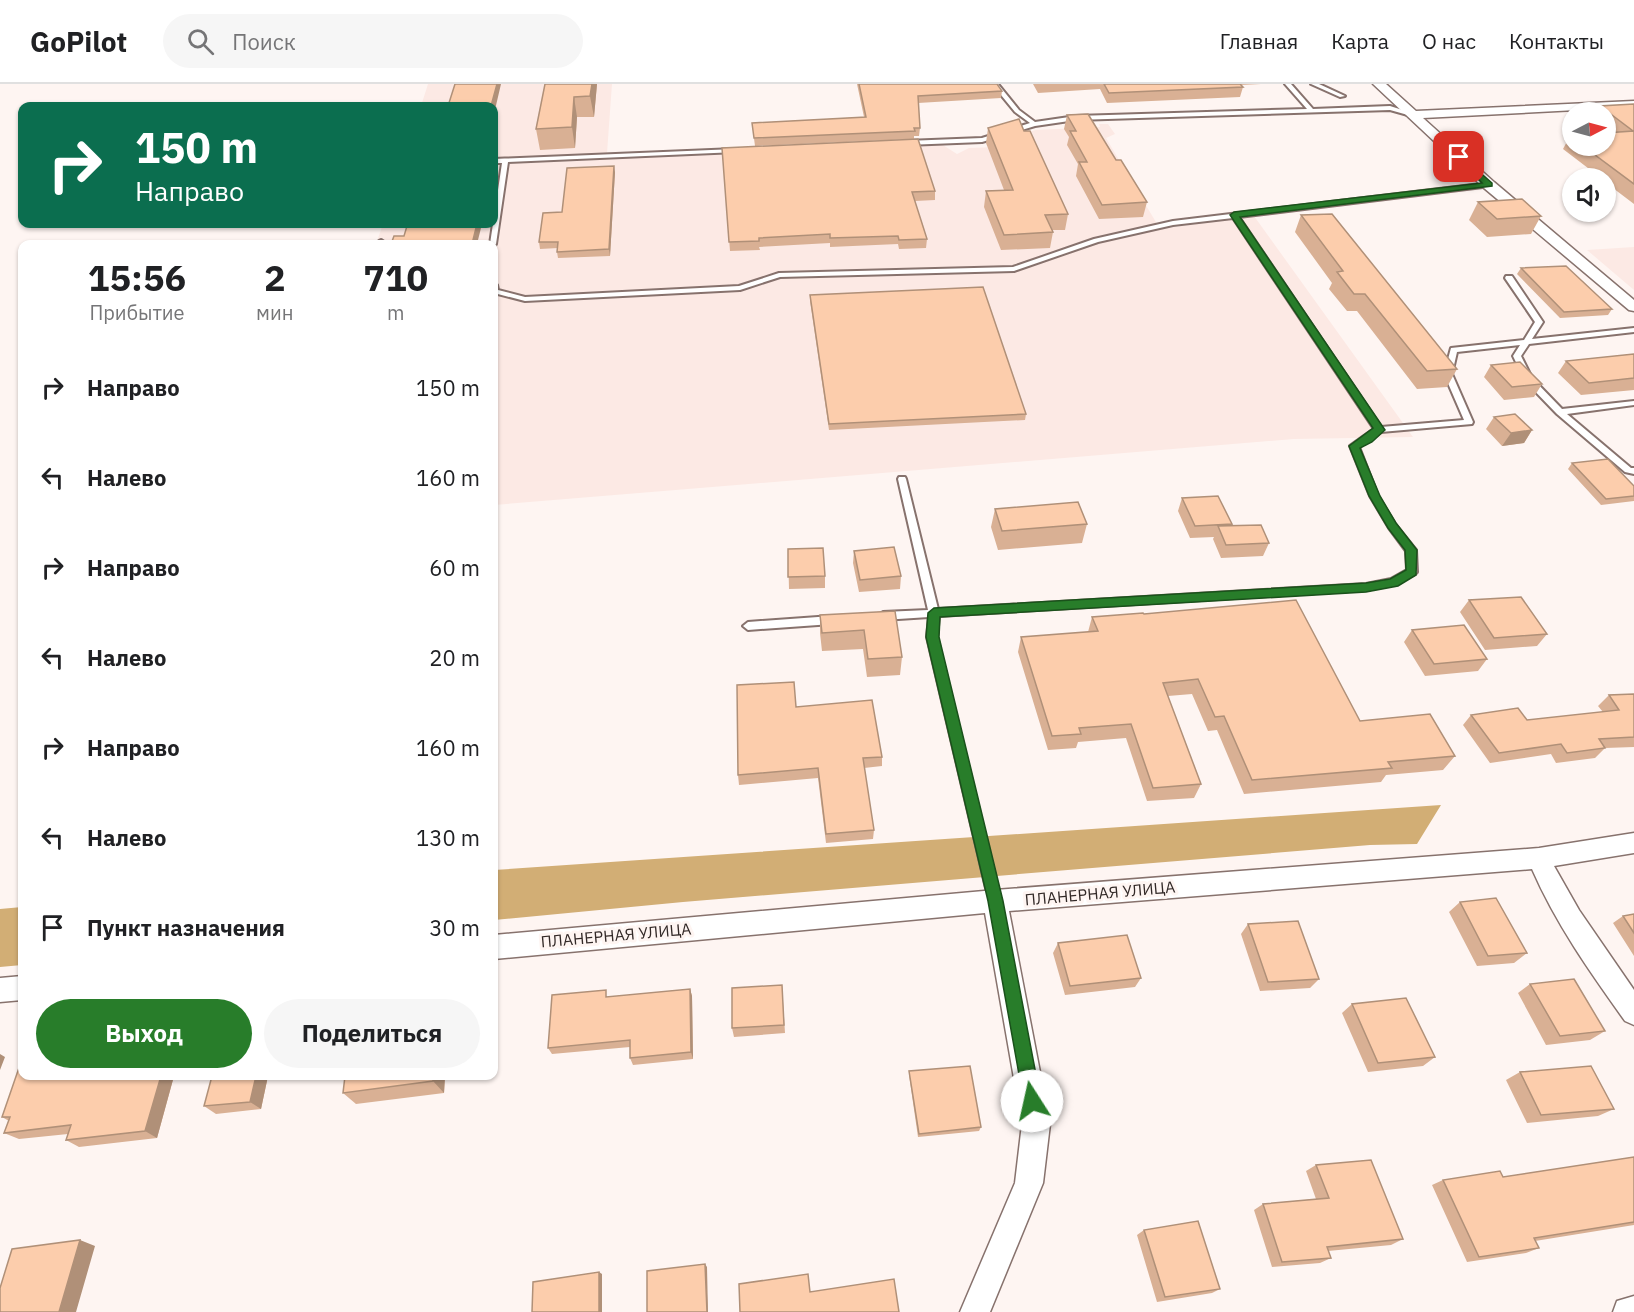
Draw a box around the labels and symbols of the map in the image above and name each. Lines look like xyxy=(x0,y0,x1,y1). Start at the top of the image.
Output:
north arrow xyxy=(1562,102,1616,156)
pin xyxy=(1433,131,1484,182)
street label: ПЛАНЕРНАЯ УЛИЦА xyxy=(1024,876,1176,910)
street label: ПЛАНЕРНАЯ УЛИЦА xyxy=(540,918,692,952)
position arrow xyxy=(1000,1069,1064,1133)

